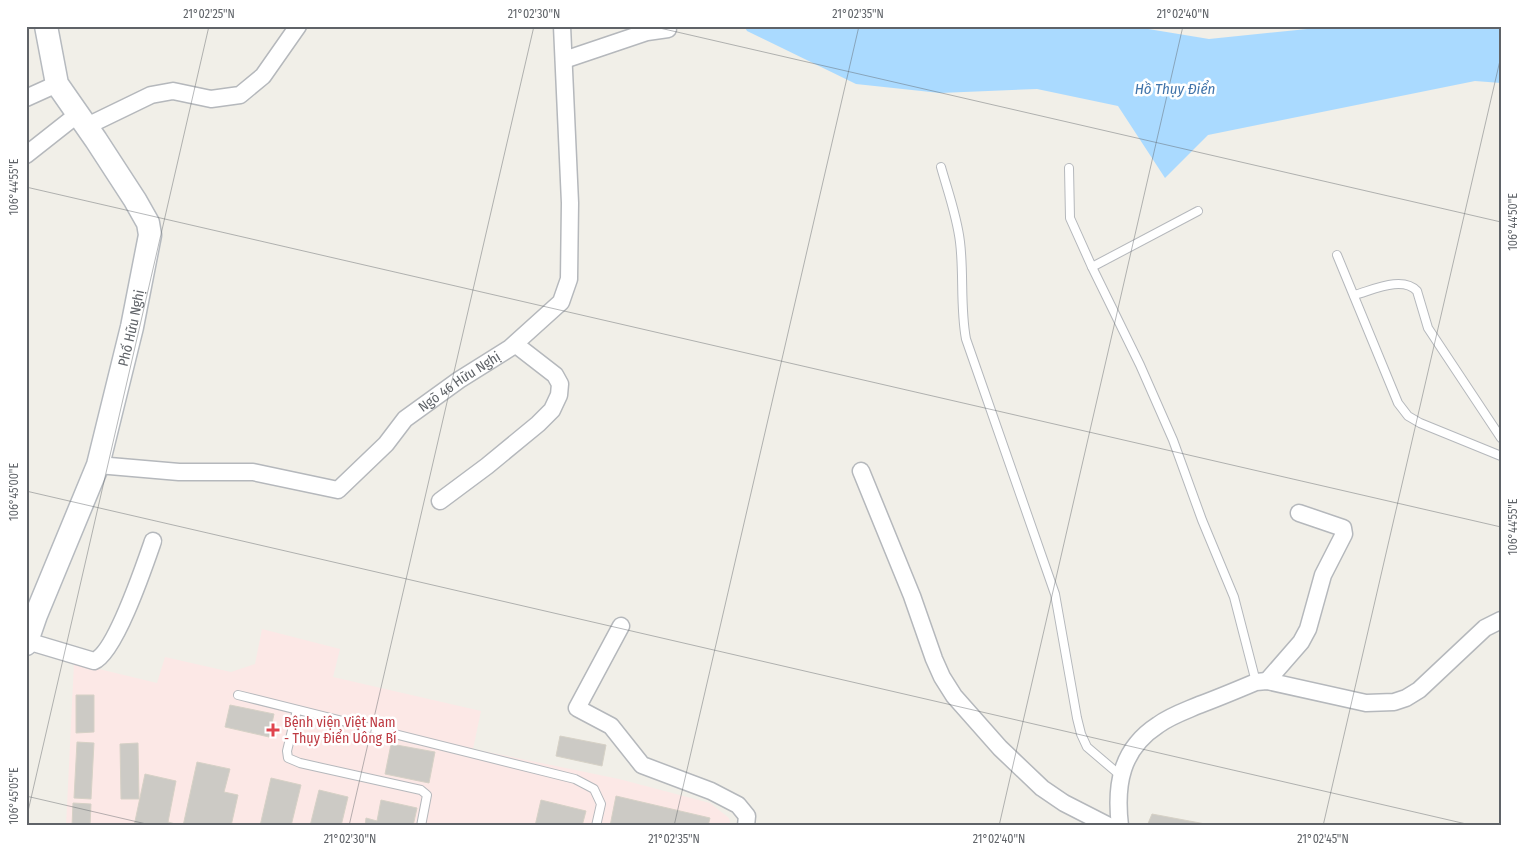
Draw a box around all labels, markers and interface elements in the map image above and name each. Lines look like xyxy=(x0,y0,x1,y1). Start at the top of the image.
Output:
text: 21°02'25"N xyxy=(183,7,235,21)
text: 21°02'30"N xyxy=(508,7,560,21)
text: 21°02'35"N xyxy=(832,7,884,21)
text: 21°02'40"N xyxy=(1157,7,1209,21)
water label: Hồ Thụy Điển xyxy=(1135,80,1215,98)
text: 106°44'55"E xyxy=(7,158,21,215)
text: 106°44'50"E xyxy=(1506,193,1520,251)
street label: Phố Hữu Nghị xyxy=(115,288,148,368)
street label: Ngõ 46 Hữu Nghị xyxy=(415,348,504,416)
text: 106°45'00"E xyxy=(7,463,21,521)
text: 106°44'55"E xyxy=(1506,498,1520,555)
place label: Bệnh viện Việt Nam - Thụy Điển Uông Bí xyxy=(284,714,397,747)
marker: Bệnh viện Việt Nam - Thụy Điển Uông Bí xyxy=(266,723,280,737)
text: 106°45'05"E xyxy=(7,767,21,825)
text: 21°02'30"N xyxy=(324,832,376,846)
text: 21°02'35"N xyxy=(648,832,700,846)
text: 21°02'40"N xyxy=(973,832,1025,846)
text: 21°02'45"N xyxy=(1297,832,1349,846)

